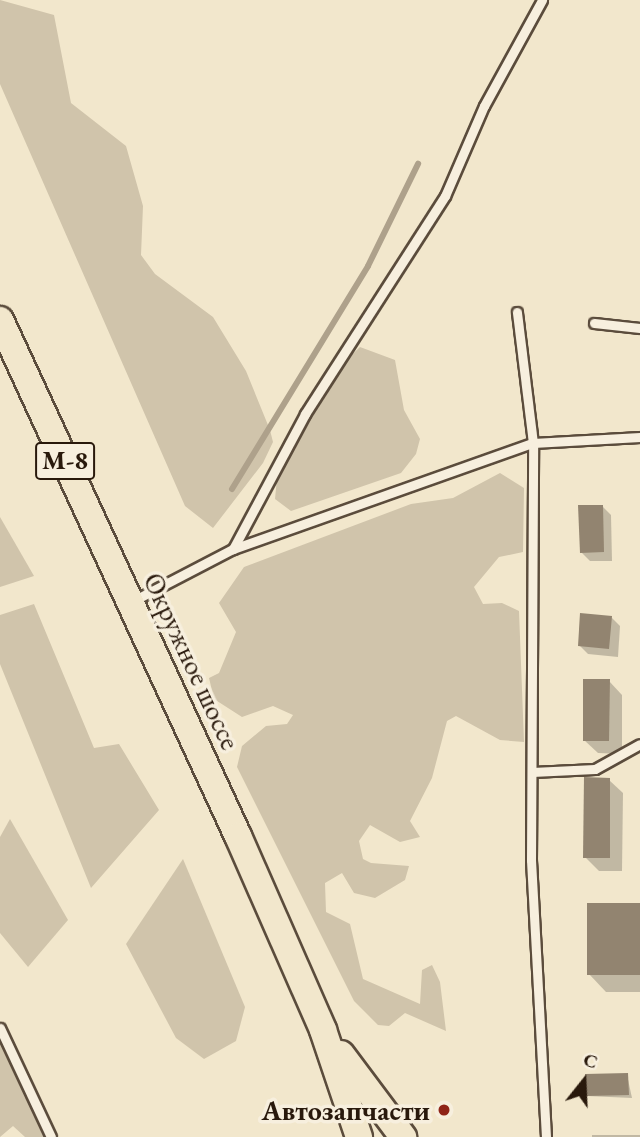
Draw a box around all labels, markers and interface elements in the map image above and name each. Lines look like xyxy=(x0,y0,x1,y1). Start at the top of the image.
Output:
road number: М-8 xyxy=(34,438,96,484)
street label: Окружное шоссе xyxy=(136,567,248,755)
north arrow xyxy=(549,1046,619,1116)
text: С xyxy=(580,1047,601,1075)
place label: Автозапчасти xyxy=(262,1093,430,1127)
marker: Автозапчасти xyxy=(436,1102,452,1118)

